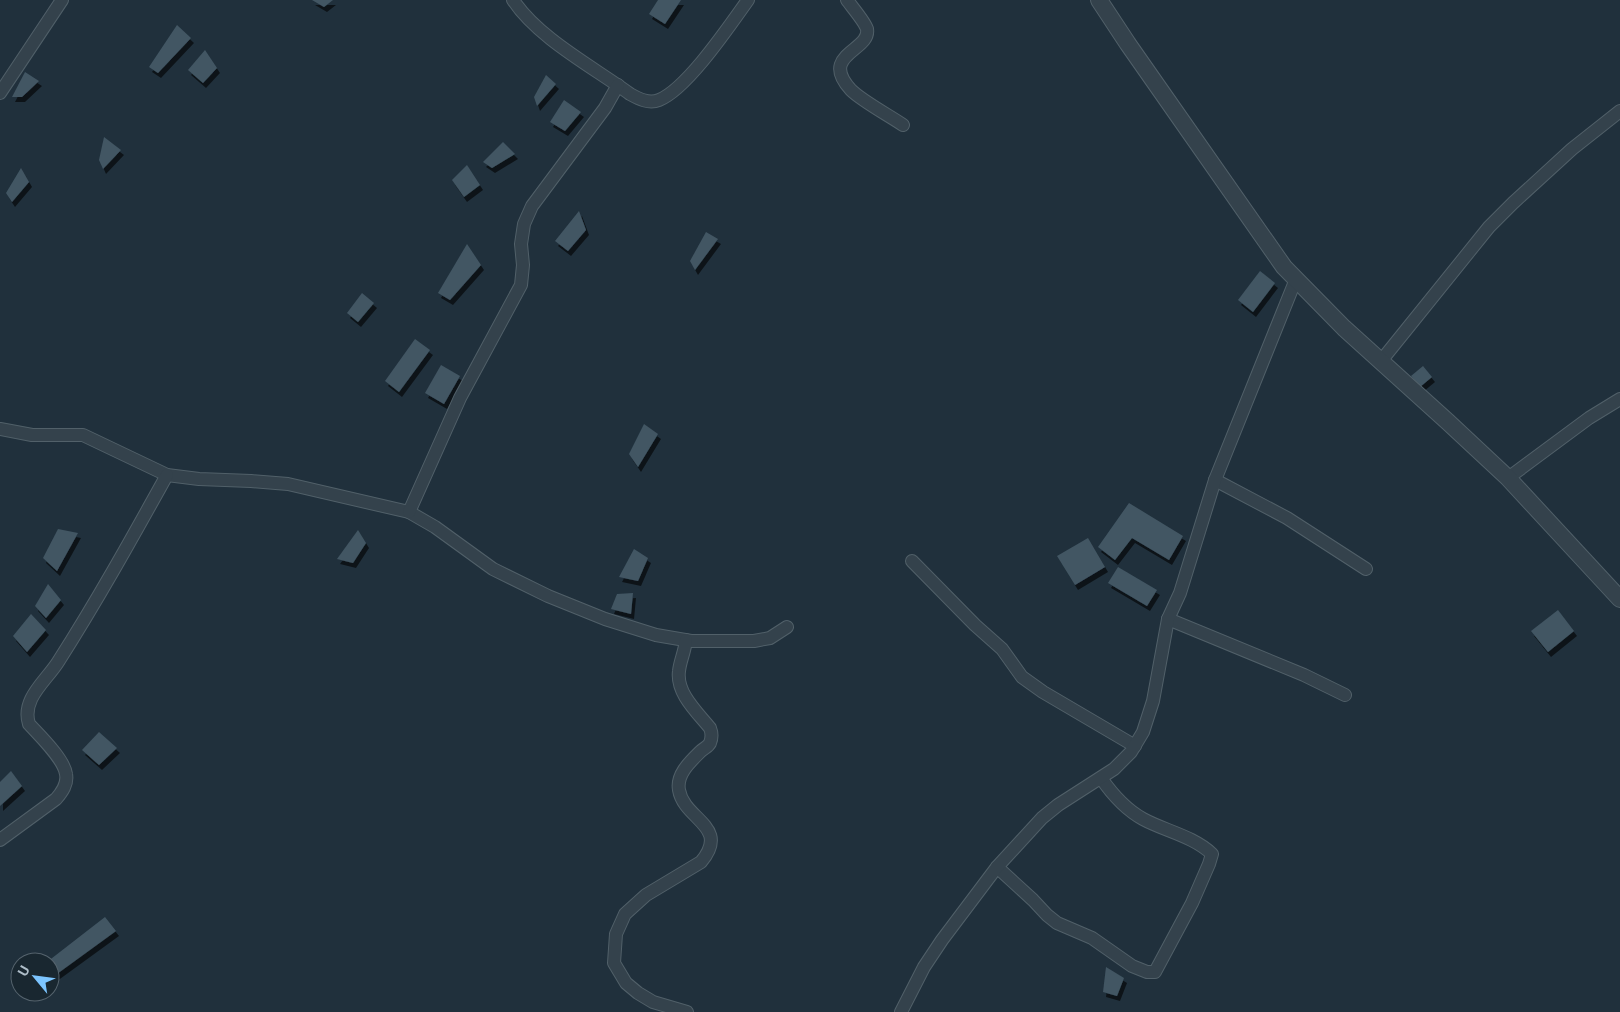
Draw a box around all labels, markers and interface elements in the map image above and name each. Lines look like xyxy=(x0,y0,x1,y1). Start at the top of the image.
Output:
north arrow xyxy=(10,952,60,1002)
text: U xyxy=(14,963,33,979)

